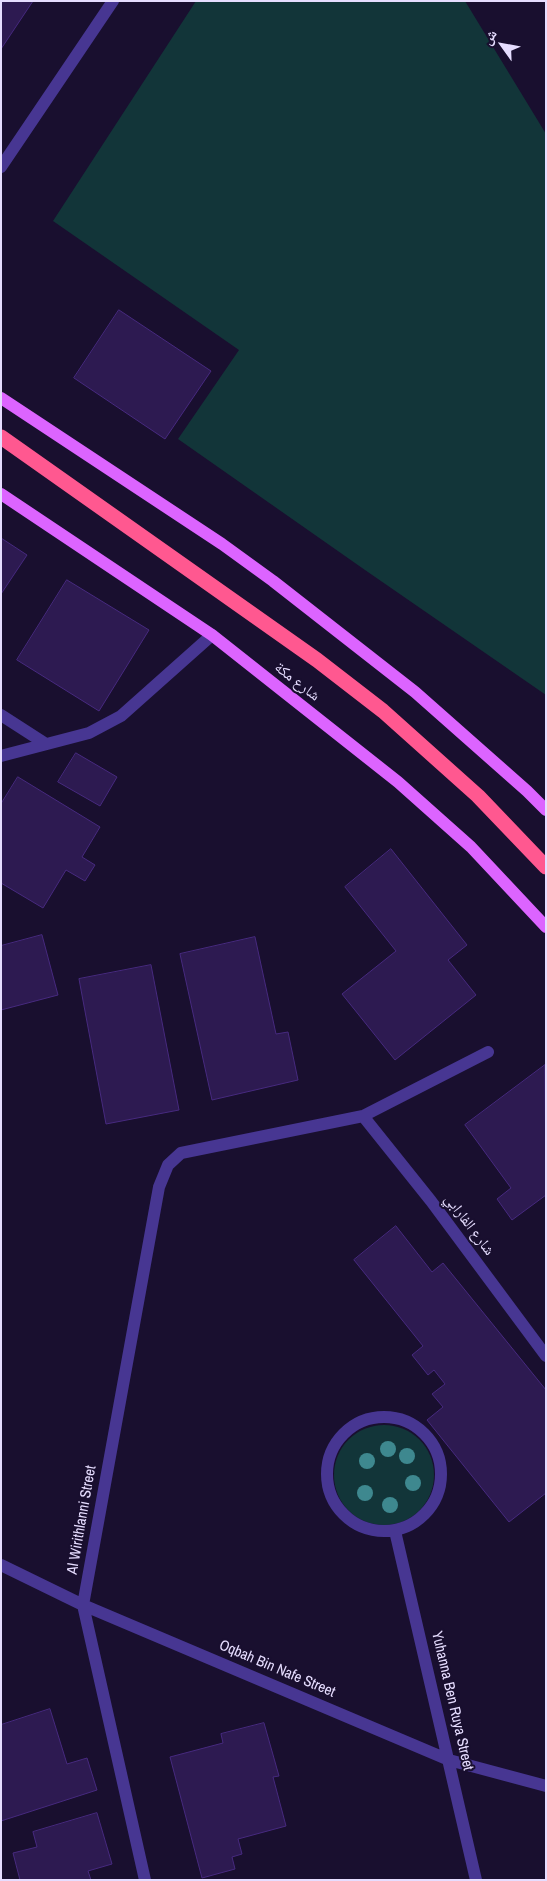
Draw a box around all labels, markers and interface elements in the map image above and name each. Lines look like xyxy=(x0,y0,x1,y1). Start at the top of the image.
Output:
north arrow xyxy=(477,20,527,70)
text: ش xyxy=(478,26,501,48)
street label: شارع مكة xyxy=(271,659,323,705)
street label: شارع الفارابي xyxy=(440,1191,498,1259)
street label: Al Wirithlanni Street xyxy=(64,1464,100,1576)
street label: Yuhanna Ben Ruya Street xyxy=(427,1630,477,1772)
street label: Oqbah Bin Nafe Street xyxy=(216,1636,338,1702)

